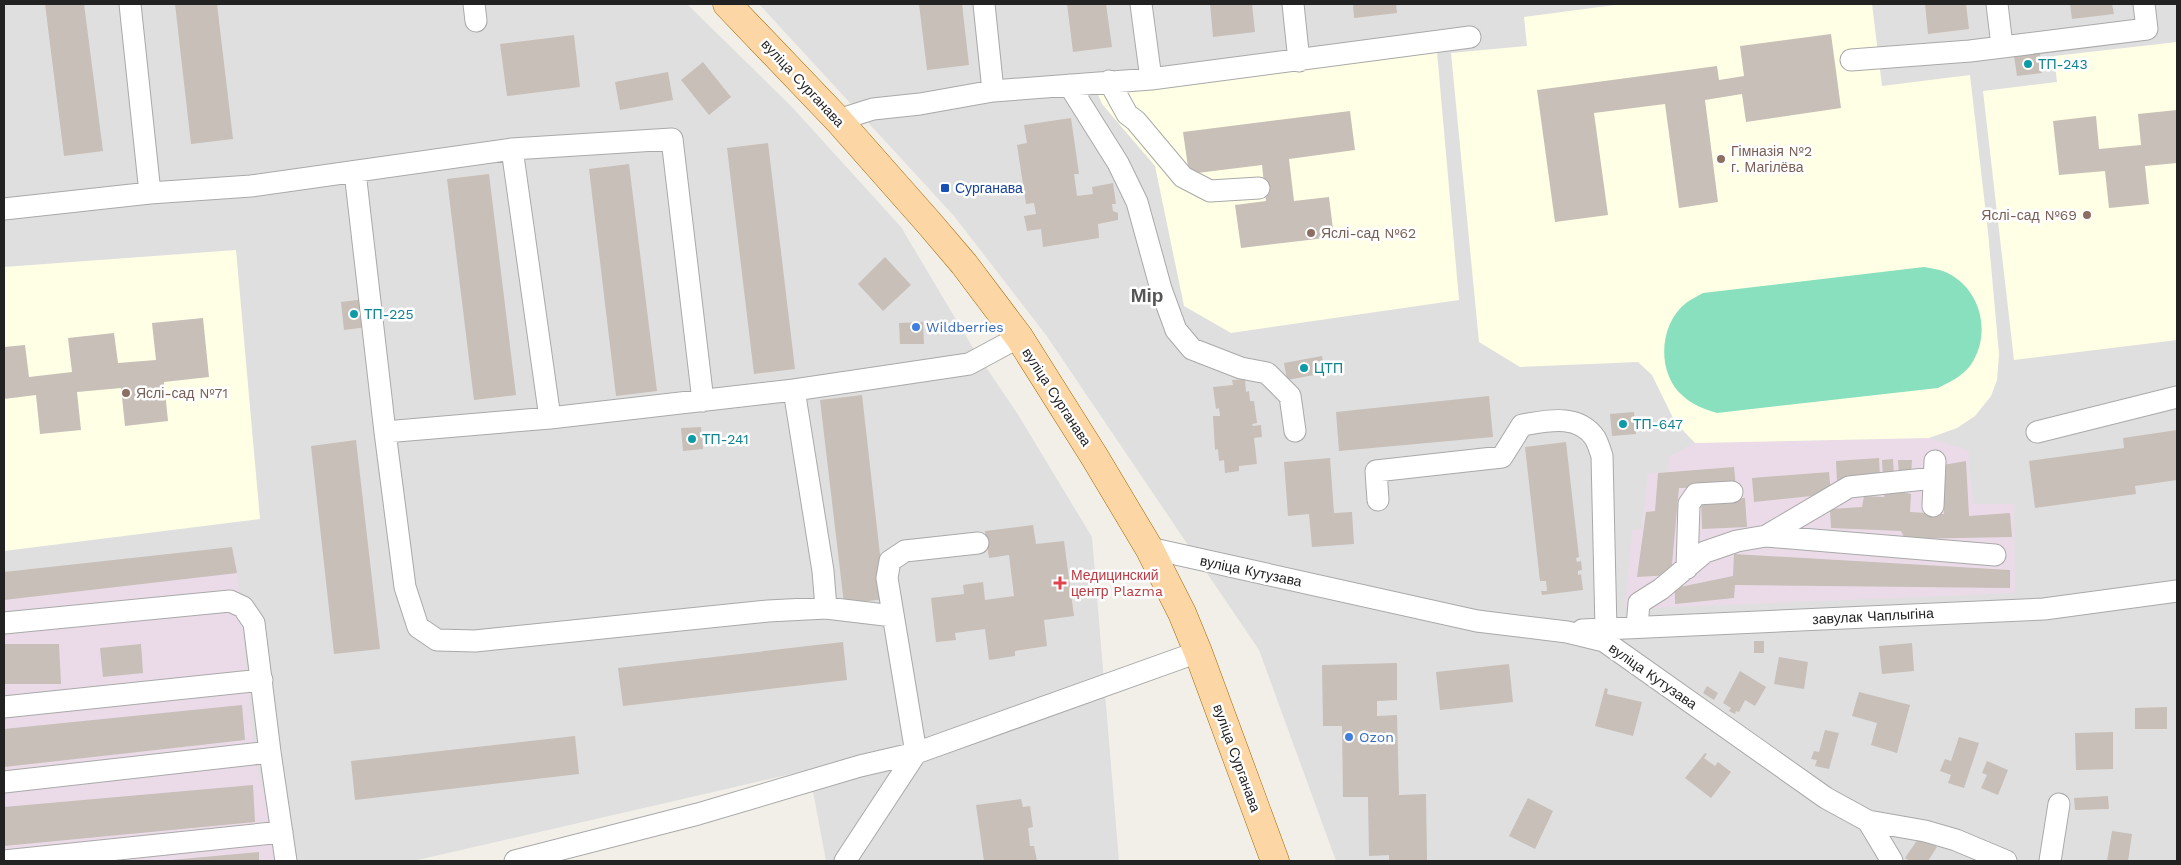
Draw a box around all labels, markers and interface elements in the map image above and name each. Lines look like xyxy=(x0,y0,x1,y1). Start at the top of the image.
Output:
street label: вуліца Сурганава xyxy=(758,36,848,130)
place label: ТП-243 xyxy=(2038,56,2088,72)
marker: ТП-243 xyxy=(2022,58,2034,70)
place label: Гімназія №2 г. Магілёва xyxy=(1731,143,1812,175)
marker: Гімназія №2 г. Магілёва xyxy=(1715,153,1727,165)
place label: Сурганава xyxy=(955,180,1023,196)
marker: Сурганава xyxy=(939,182,951,194)
place label: Яслі-сад №69 xyxy=(1981,207,2077,223)
marker: Яслі-сад №69 xyxy=(2081,209,2093,221)
place label: Яслі-сад №62 xyxy=(1321,225,1416,241)
marker: Яслі-сад №62 xyxy=(1305,227,1317,239)
district label: Мір xyxy=(1131,284,1163,307)
place label: ТП-225 xyxy=(364,306,414,322)
marker: ТП-225 xyxy=(348,308,360,320)
place label: Wildberries xyxy=(926,319,1004,335)
marker: Wildberries xyxy=(910,321,922,333)
street label: вуліца Сурганава xyxy=(1019,345,1095,449)
place label: ЦТП xyxy=(1314,360,1343,376)
marker: ЦТП xyxy=(1298,362,1310,374)
place label: Яслі-сад №71 xyxy=(136,385,228,401)
marker: Яслі-сад №71 xyxy=(120,387,132,399)
place label: ТП-647 xyxy=(1633,416,1683,432)
marker: ТП-647 xyxy=(1617,418,1629,430)
place label: ТП-241 xyxy=(702,431,749,447)
marker: ТП-241 xyxy=(686,433,698,445)
street label: вуліца Кутузава xyxy=(1199,552,1304,590)
place label: Медицинский центр Plazma xyxy=(1071,567,1163,599)
marker: Медицинский центр Plazma xyxy=(1053,576,1067,590)
street label: завулак Чаплыгіна xyxy=(1812,605,1934,627)
street label: вуліца Кутузава xyxy=(1606,640,1700,712)
street label: вуліца Сурганава xyxy=(1210,702,1264,814)
place label: Ozon xyxy=(1359,729,1394,745)
marker: Ozon xyxy=(1343,731,1355,743)

